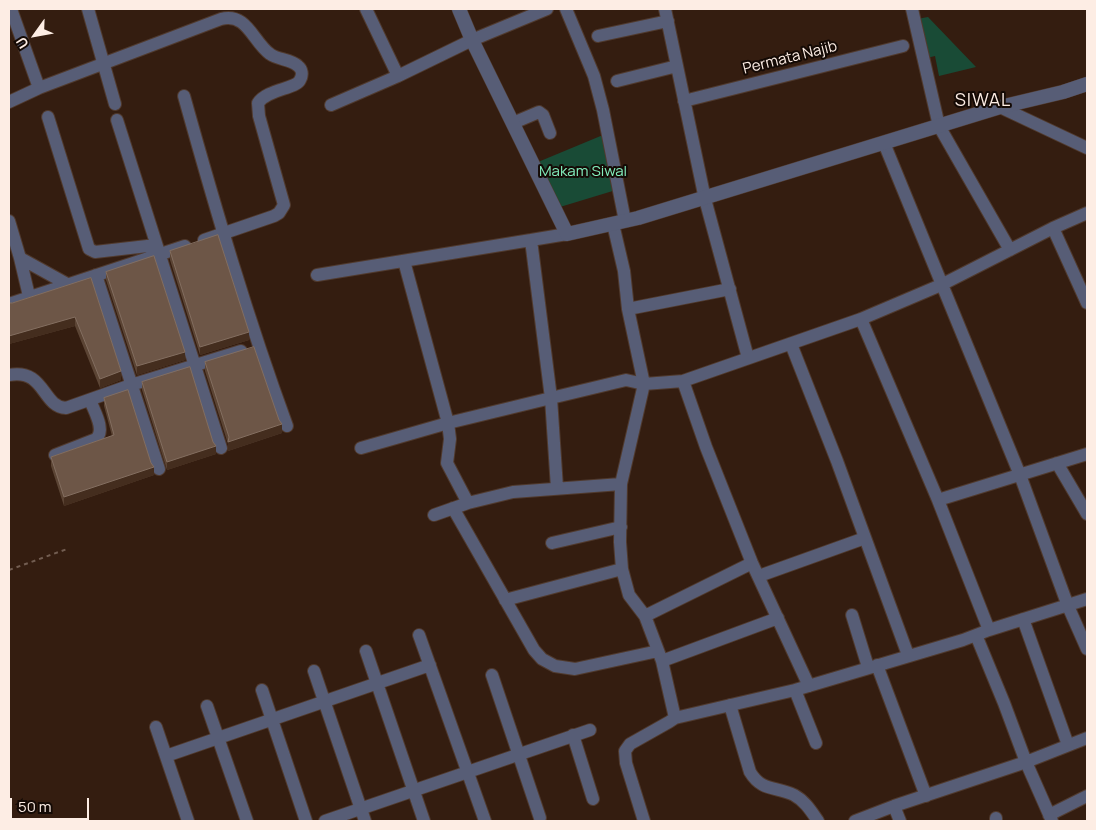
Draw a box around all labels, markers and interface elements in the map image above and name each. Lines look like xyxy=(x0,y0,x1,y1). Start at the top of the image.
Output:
north arrow xyxy=(10,10,60,60)
text: U xyxy=(11,34,33,53)
street label: Permata Najib xyxy=(741,38,839,78)
district label: SIWAL xyxy=(954,90,1012,112)
park label: Makam Siwal xyxy=(539,163,627,181)
scale bar xyxy=(12,788,91,820)
text: 50 m xyxy=(18,796,52,817)

